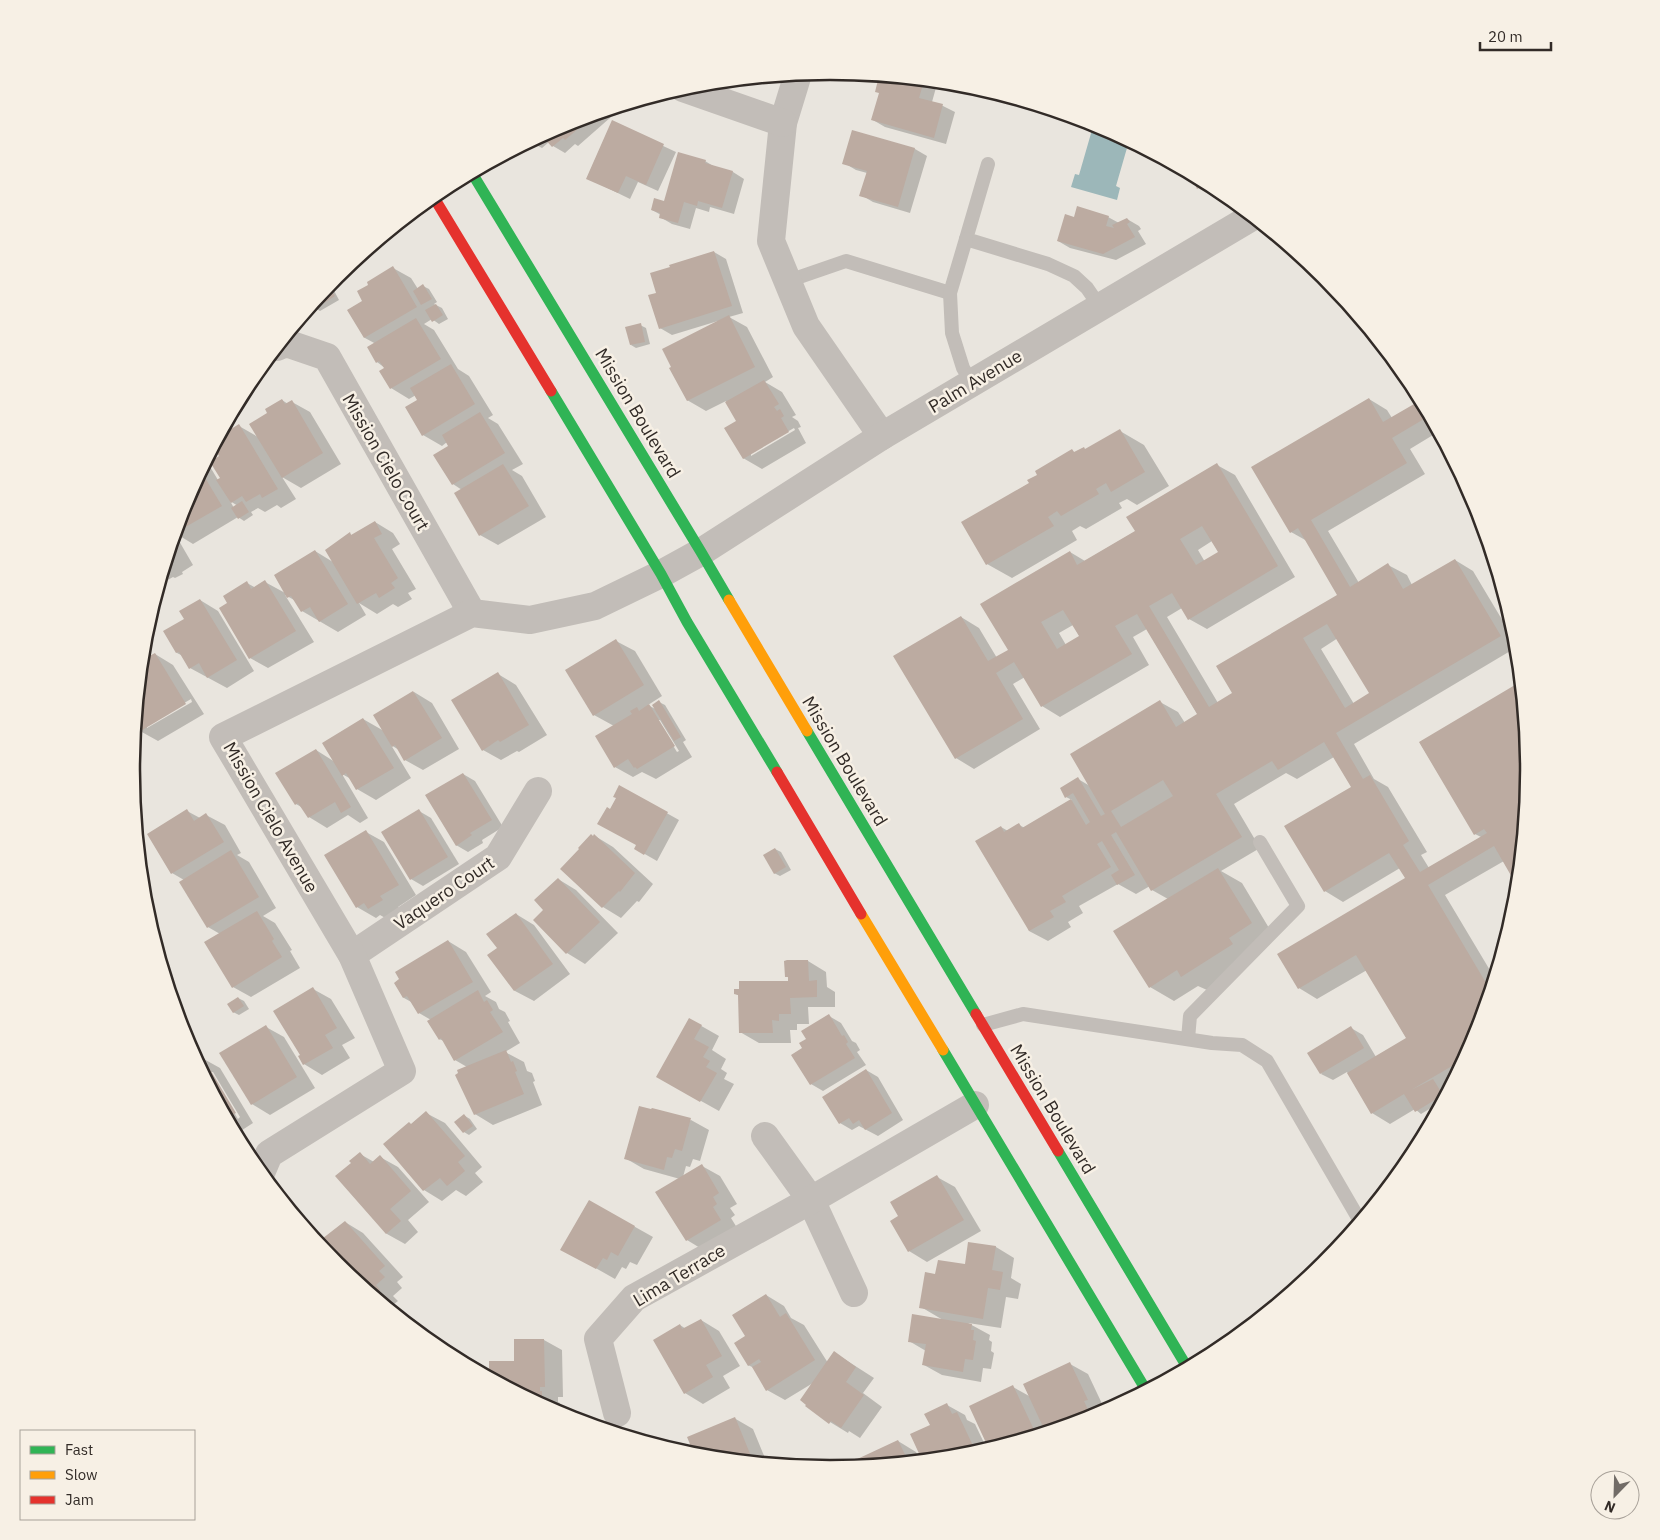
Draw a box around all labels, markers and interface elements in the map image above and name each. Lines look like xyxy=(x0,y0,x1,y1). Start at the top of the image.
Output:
scale bar xyxy=(1480,20,1551,52)
text: 20 m xyxy=(1488,27,1523,46)
street label: Mission Boulevard xyxy=(590,344,686,482)
street label: Palm Avenue xyxy=(924,344,1026,418)
street label: Mission Cielo Court xyxy=(337,389,435,535)
street label: Mission Boulevard xyxy=(797,692,893,830)
street label: Mission Cielo Avenue xyxy=(218,737,324,897)
street label: Vaquero Court xyxy=(390,851,498,935)
street label: Mission Boulevard xyxy=(1005,1040,1101,1178)
street label: Lima Terrace xyxy=(629,1238,729,1312)
legend xyxy=(20,1430,195,1520)
text: Fast xyxy=(65,1440,93,1459)
text: Slow xyxy=(65,1465,98,1484)
north arrow xyxy=(1590,1470,1640,1520)
text: Jam xyxy=(65,1490,94,1509)
text: N xyxy=(1602,1497,1618,1517)

